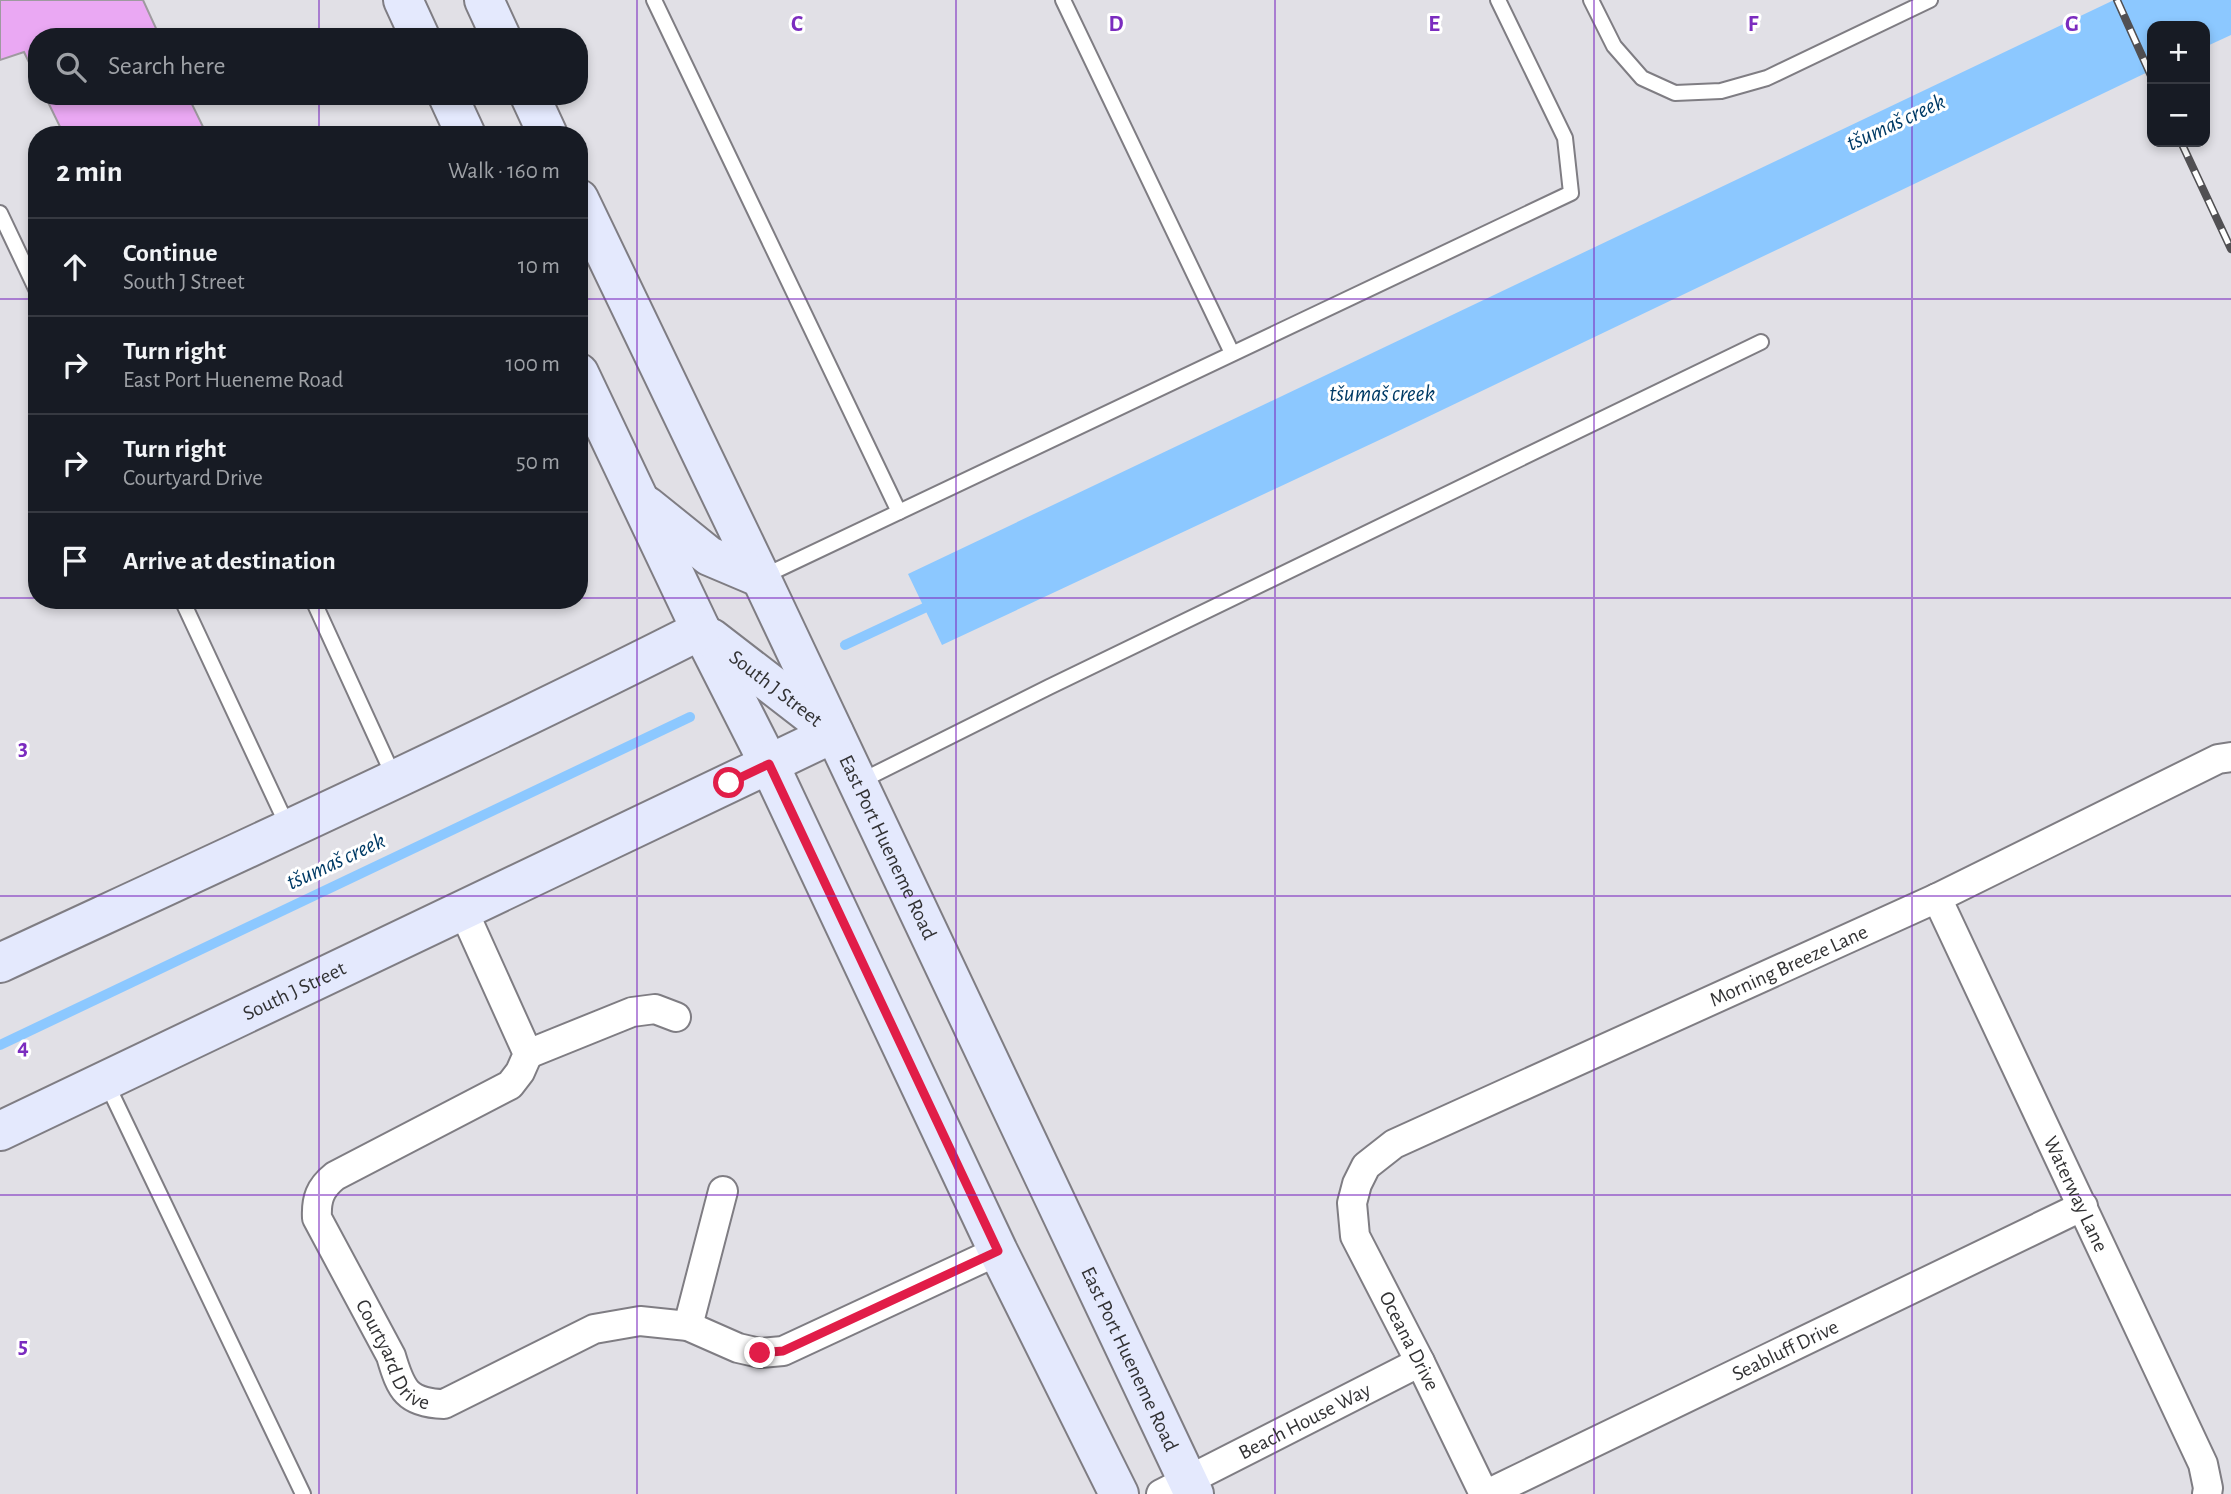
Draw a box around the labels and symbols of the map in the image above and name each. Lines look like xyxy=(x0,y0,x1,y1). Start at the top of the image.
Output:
text: C xyxy=(791,13,803,36)
text: D xyxy=(1108,13,1124,36)
text: E xyxy=(1428,13,1440,36)
text: F xyxy=(1748,13,1759,36)
text: G xyxy=(2065,13,2079,36)
water label: tšumaš creek xyxy=(1843,90,1949,156)
water label: tšumaš creek xyxy=(1329,383,1435,406)
street label: South J Street xyxy=(726,646,827,730)
text: 3 xyxy=(18,737,28,760)
street label: East Port Hueneme Road xyxy=(836,752,941,943)
route start xyxy=(713,767,744,798)
water label: tšumaš creek xyxy=(283,829,389,895)
street label: Morning Breeze Lane xyxy=(1706,920,1871,1010)
street label: South J Street xyxy=(240,957,349,1024)
text: 4 xyxy=(17,1036,29,1059)
street label: Waterway Lane xyxy=(2040,1133,2112,1255)
street label: East Port Hueneme Road xyxy=(1078,1263,1183,1454)
street label: Oceana Drive xyxy=(1375,1288,1443,1394)
street label: Courtyard Drive xyxy=(352,1296,432,1413)
street label: Seabluff Drive xyxy=(1729,1315,1841,1385)
text: 5 xyxy=(18,1335,28,1358)
route end xyxy=(744,1337,775,1368)
street label: Beach House Way xyxy=(1235,1379,1374,1463)

